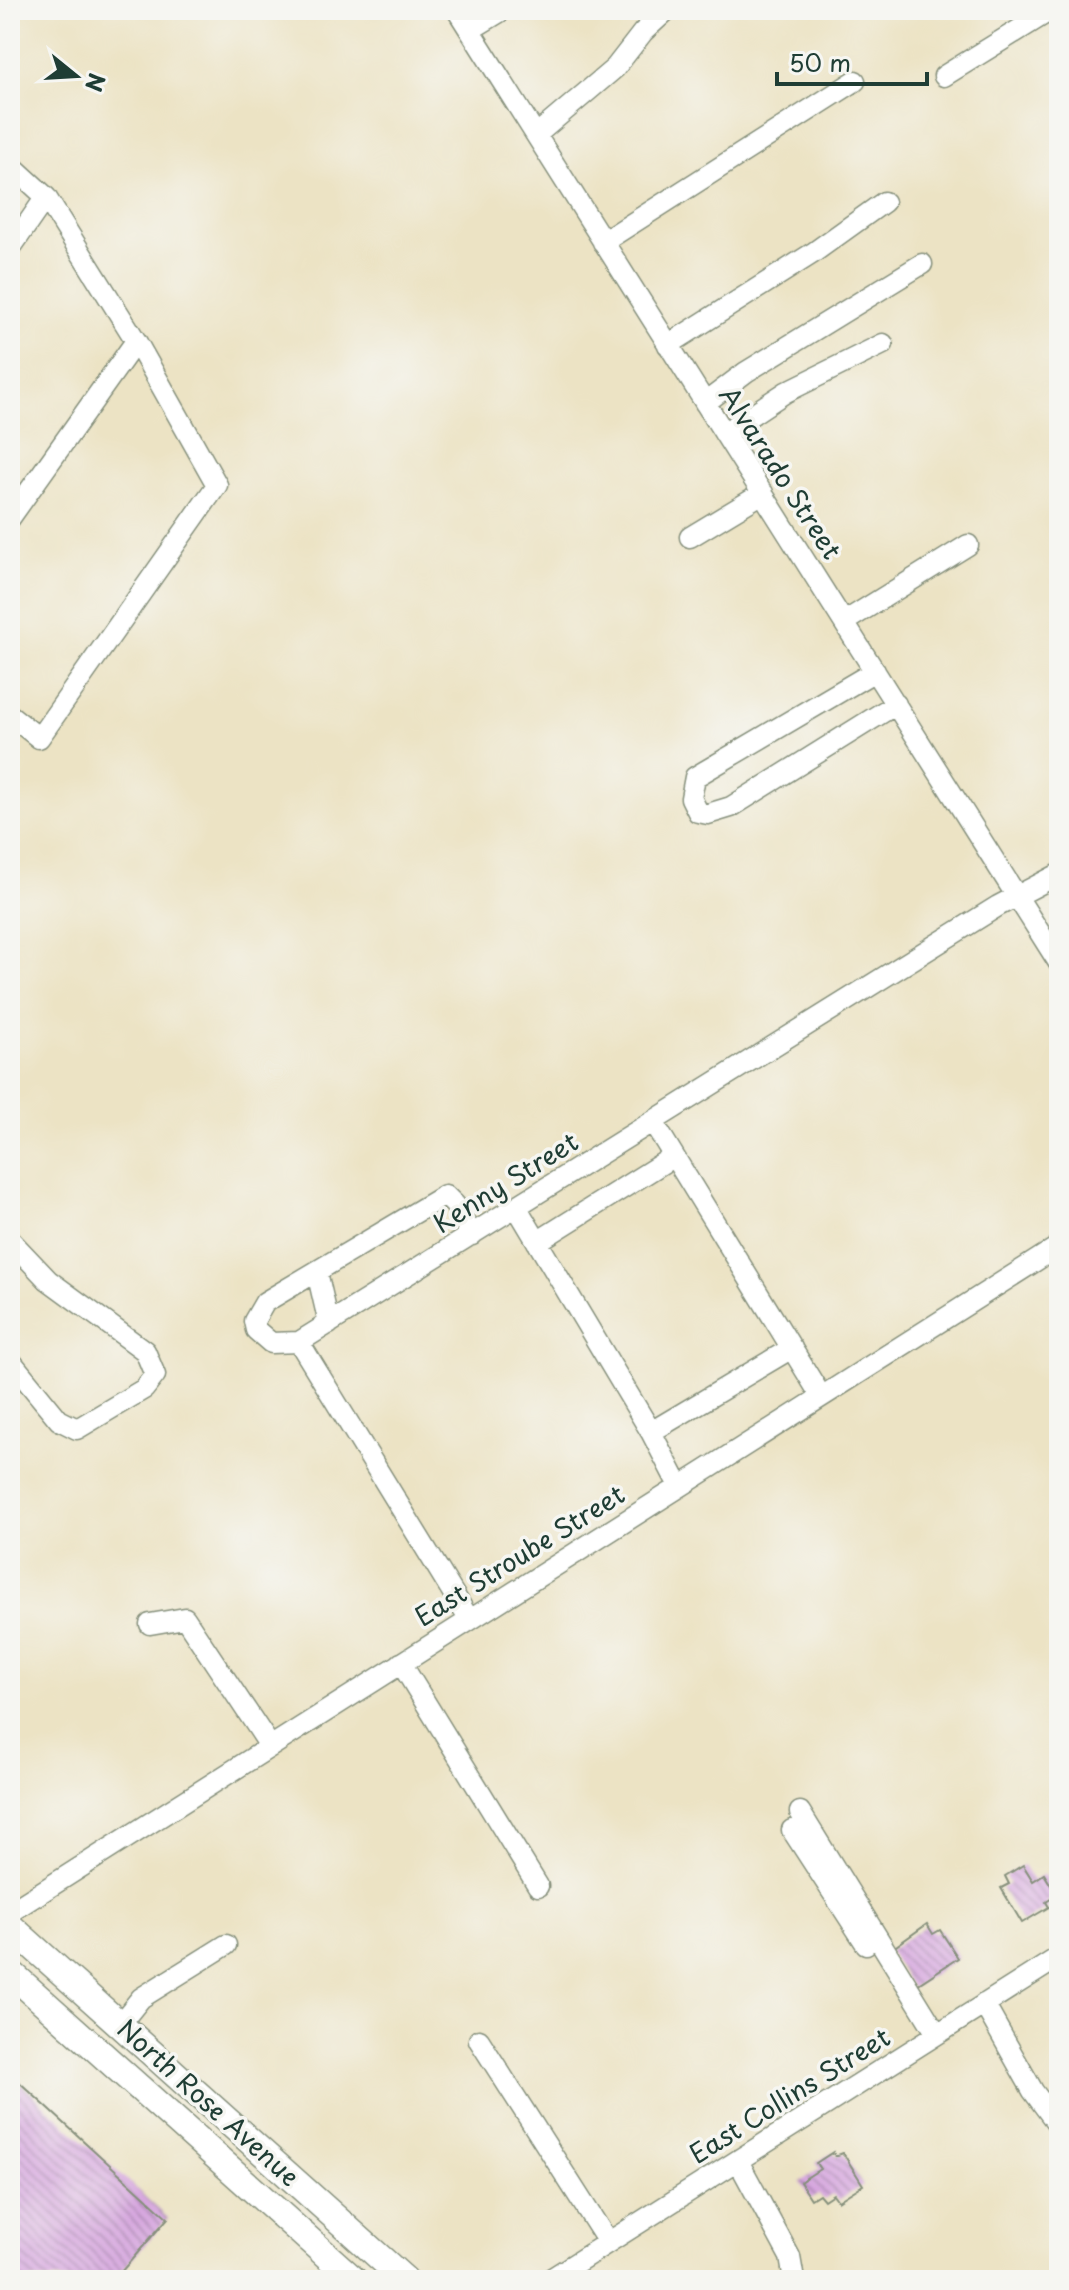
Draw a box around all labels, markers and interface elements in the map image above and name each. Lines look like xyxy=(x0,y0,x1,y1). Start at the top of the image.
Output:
north arrow xyxy=(36,36,116,116)
scale bar xyxy=(777,36,927,86)
text: 50 m xyxy=(789,44,851,80)
text: N xyxy=(78,69,115,96)
street label: Alvarado Street xyxy=(711,378,852,566)
street label: Kenny Street xyxy=(425,1122,585,1242)
street label: East Stroube Street xyxy=(407,1474,632,1635)
street label: North Rose Avenue xyxy=(109,2009,309,2195)
street label: East Collins Street xyxy=(681,2017,897,2172)

